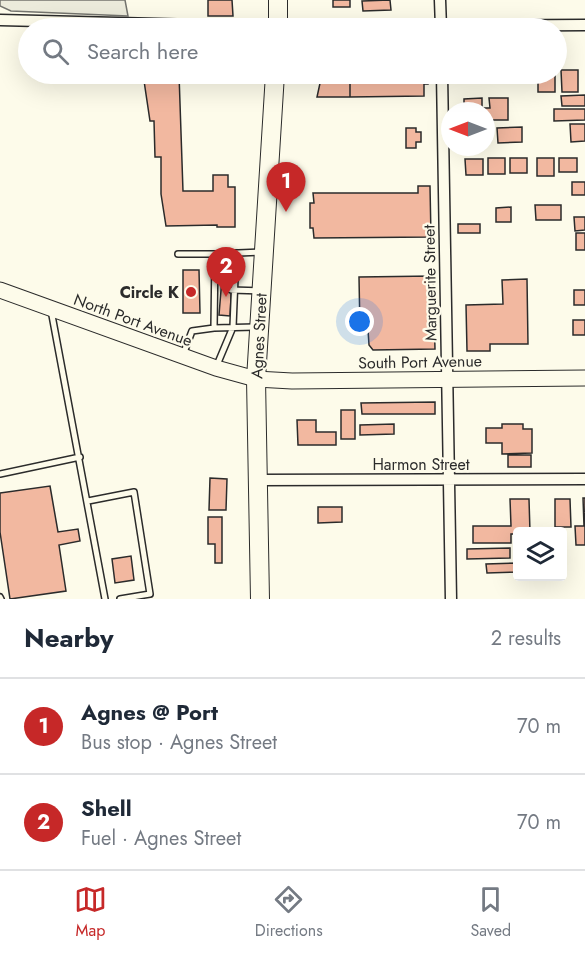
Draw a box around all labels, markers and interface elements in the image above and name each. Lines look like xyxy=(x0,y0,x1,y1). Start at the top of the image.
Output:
search box xyxy=(18,18,567,84)
icon: search xyxy=(39,35,72,68)
text: Search here xyxy=(87,35,198,67)
north arrow xyxy=(441,102,495,156)
pin: 1 xyxy=(266,162,306,212)
street label: Marguerite Street xyxy=(417,224,443,341)
pin: 2 xyxy=(206,248,246,297)
place label: Circle K xyxy=(120,281,180,304)
marker: Circle K xyxy=(184,285,198,299)
street label: North Port Avenue xyxy=(70,288,196,352)
street label: Agnes Street xyxy=(245,292,273,379)
your location xyxy=(345,307,374,336)
street label: South Port Avenue xyxy=(358,349,482,375)
street label: Harmon Street xyxy=(372,453,470,476)
map controls xyxy=(513,527,567,581)
button: layers xyxy=(513,527,567,581)
text: Nearby xyxy=(24,619,113,657)
text: 2 results xyxy=(491,624,561,653)
text: Agnes @ Port xyxy=(81,696,218,728)
text: 1 xyxy=(38,712,49,741)
text: 70 m xyxy=(517,712,561,741)
text: Bus stop · Agnes Street xyxy=(81,728,277,757)
text: Shell xyxy=(81,792,132,824)
text: 2 xyxy=(37,808,50,837)
text: 70 m xyxy=(517,808,561,837)
text: Fuel · Agnes Street xyxy=(81,824,241,853)
tab: Map xyxy=(74,883,107,942)
tab: Directions xyxy=(255,883,323,942)
tab: Saved xyxy=(470,883,511,942)

